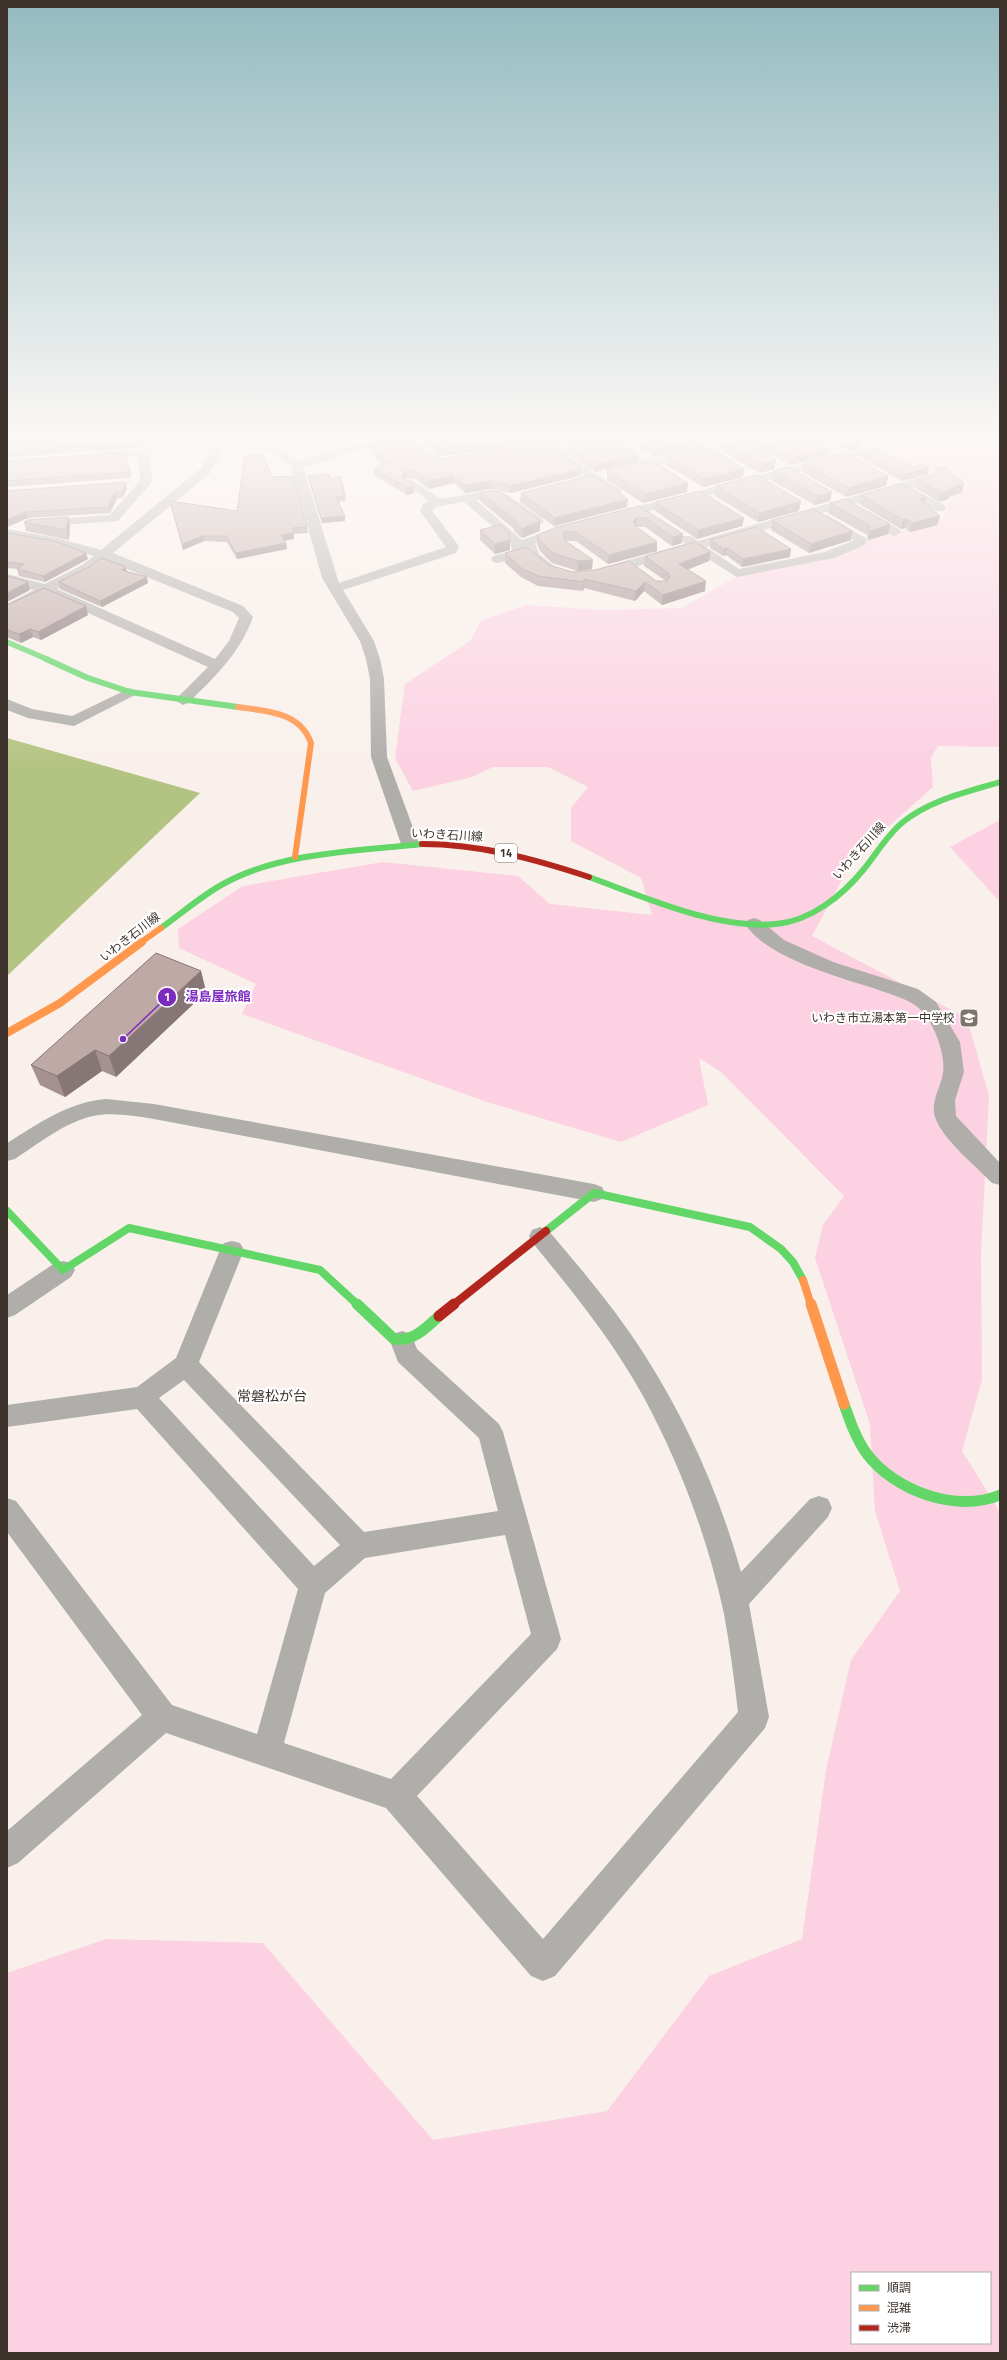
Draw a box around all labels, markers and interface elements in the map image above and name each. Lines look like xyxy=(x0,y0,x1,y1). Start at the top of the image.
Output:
street label: いわき石川線 xyxy=(827,818,890,884)
street label: いわき石川線 xyxy=(411,823,483,846)
road number: 14 xyxy=(495,844,517,862)
street label: いわき石川線 xyxy=(95,907,164,966)
callout: 湯島屋旅館 xyxy=(157,984,258,1009)
text: 湯島屋旅館 xyxy=(185,986,251,1006)
text: 1 xyxy=(164,987,170,1006)
school or university icon: いわき市立湯本第一中学校 xyxy=(958,1007,980,1029)
place label: いわき市立湯本第一中学校 xyxy=(811,1008,955,1027)
district label: 常磐松が台 xyxy=(237,1385,307,1406)
legend xyxy=(851,2272,991,2344)
text: 順調 xyxy=(887,2278,911,2297)
text: 混雑 xyxy=(887,2298,911,2317)
text: 渋滞 xyxy=(887,2318,911,2337)

